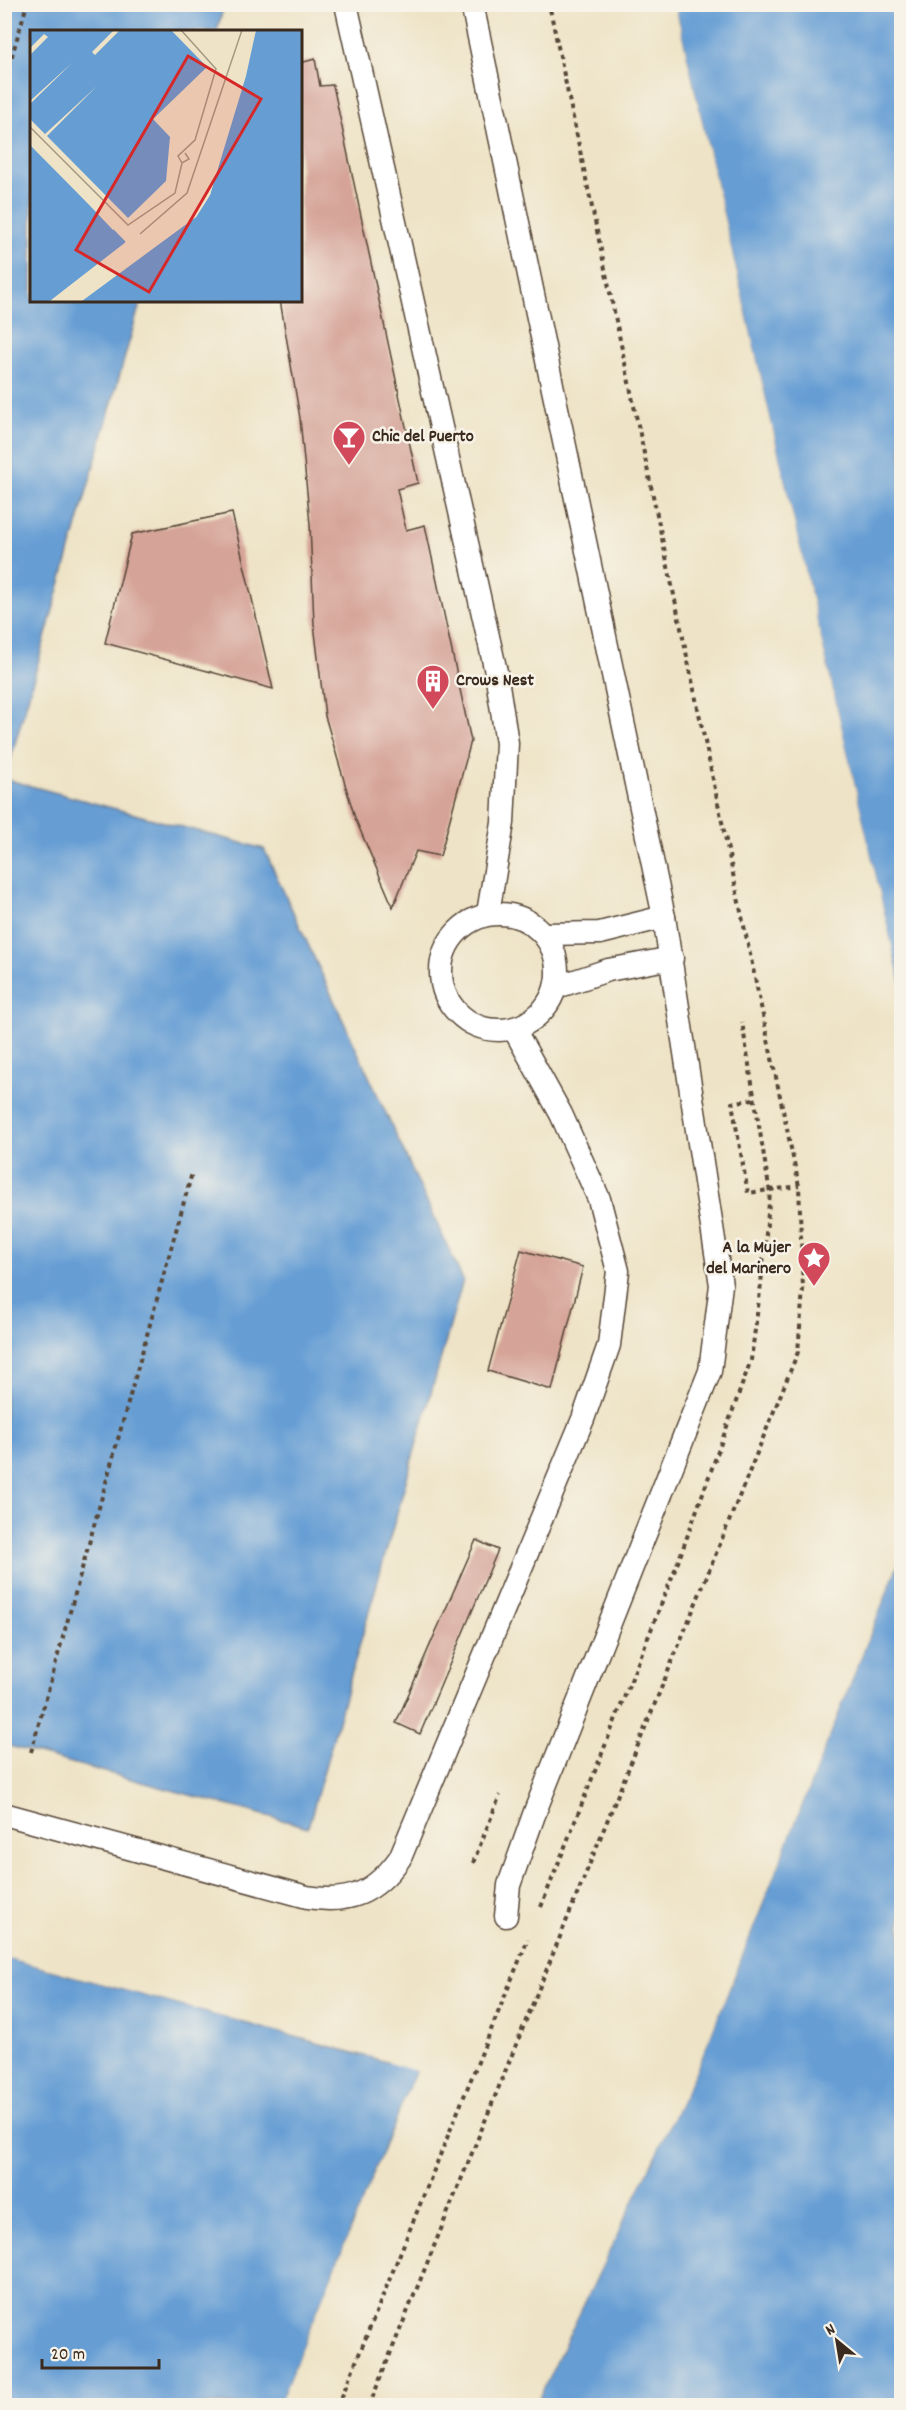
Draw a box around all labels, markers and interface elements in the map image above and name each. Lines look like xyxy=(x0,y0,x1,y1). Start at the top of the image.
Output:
inset map xyxy=(30,30,302,302)
bar icon: Chic del Puerto xyxy=(331,419,367,466)
place label: Chic del Puerto xyxy=(372,425,474,450)
building icon: Crows Nest xyxy=(415,663,451,710)
place label: Crows Nest xyxy=(456,669,534,694)
place label: A la Mujer del Marinero xyxy=(706,1236,791,1282)
place icon: A la Mujer del Marinero xyxy=(796,1240,832,1287)
north arrow xyxy=(807,2311,867,2371)
text: N xyxy=(822,2318,840,2342)
scale bar xyxy=(42,2332,159,2370)
text: 20 m xyxy=(51,2343,85,2368)

